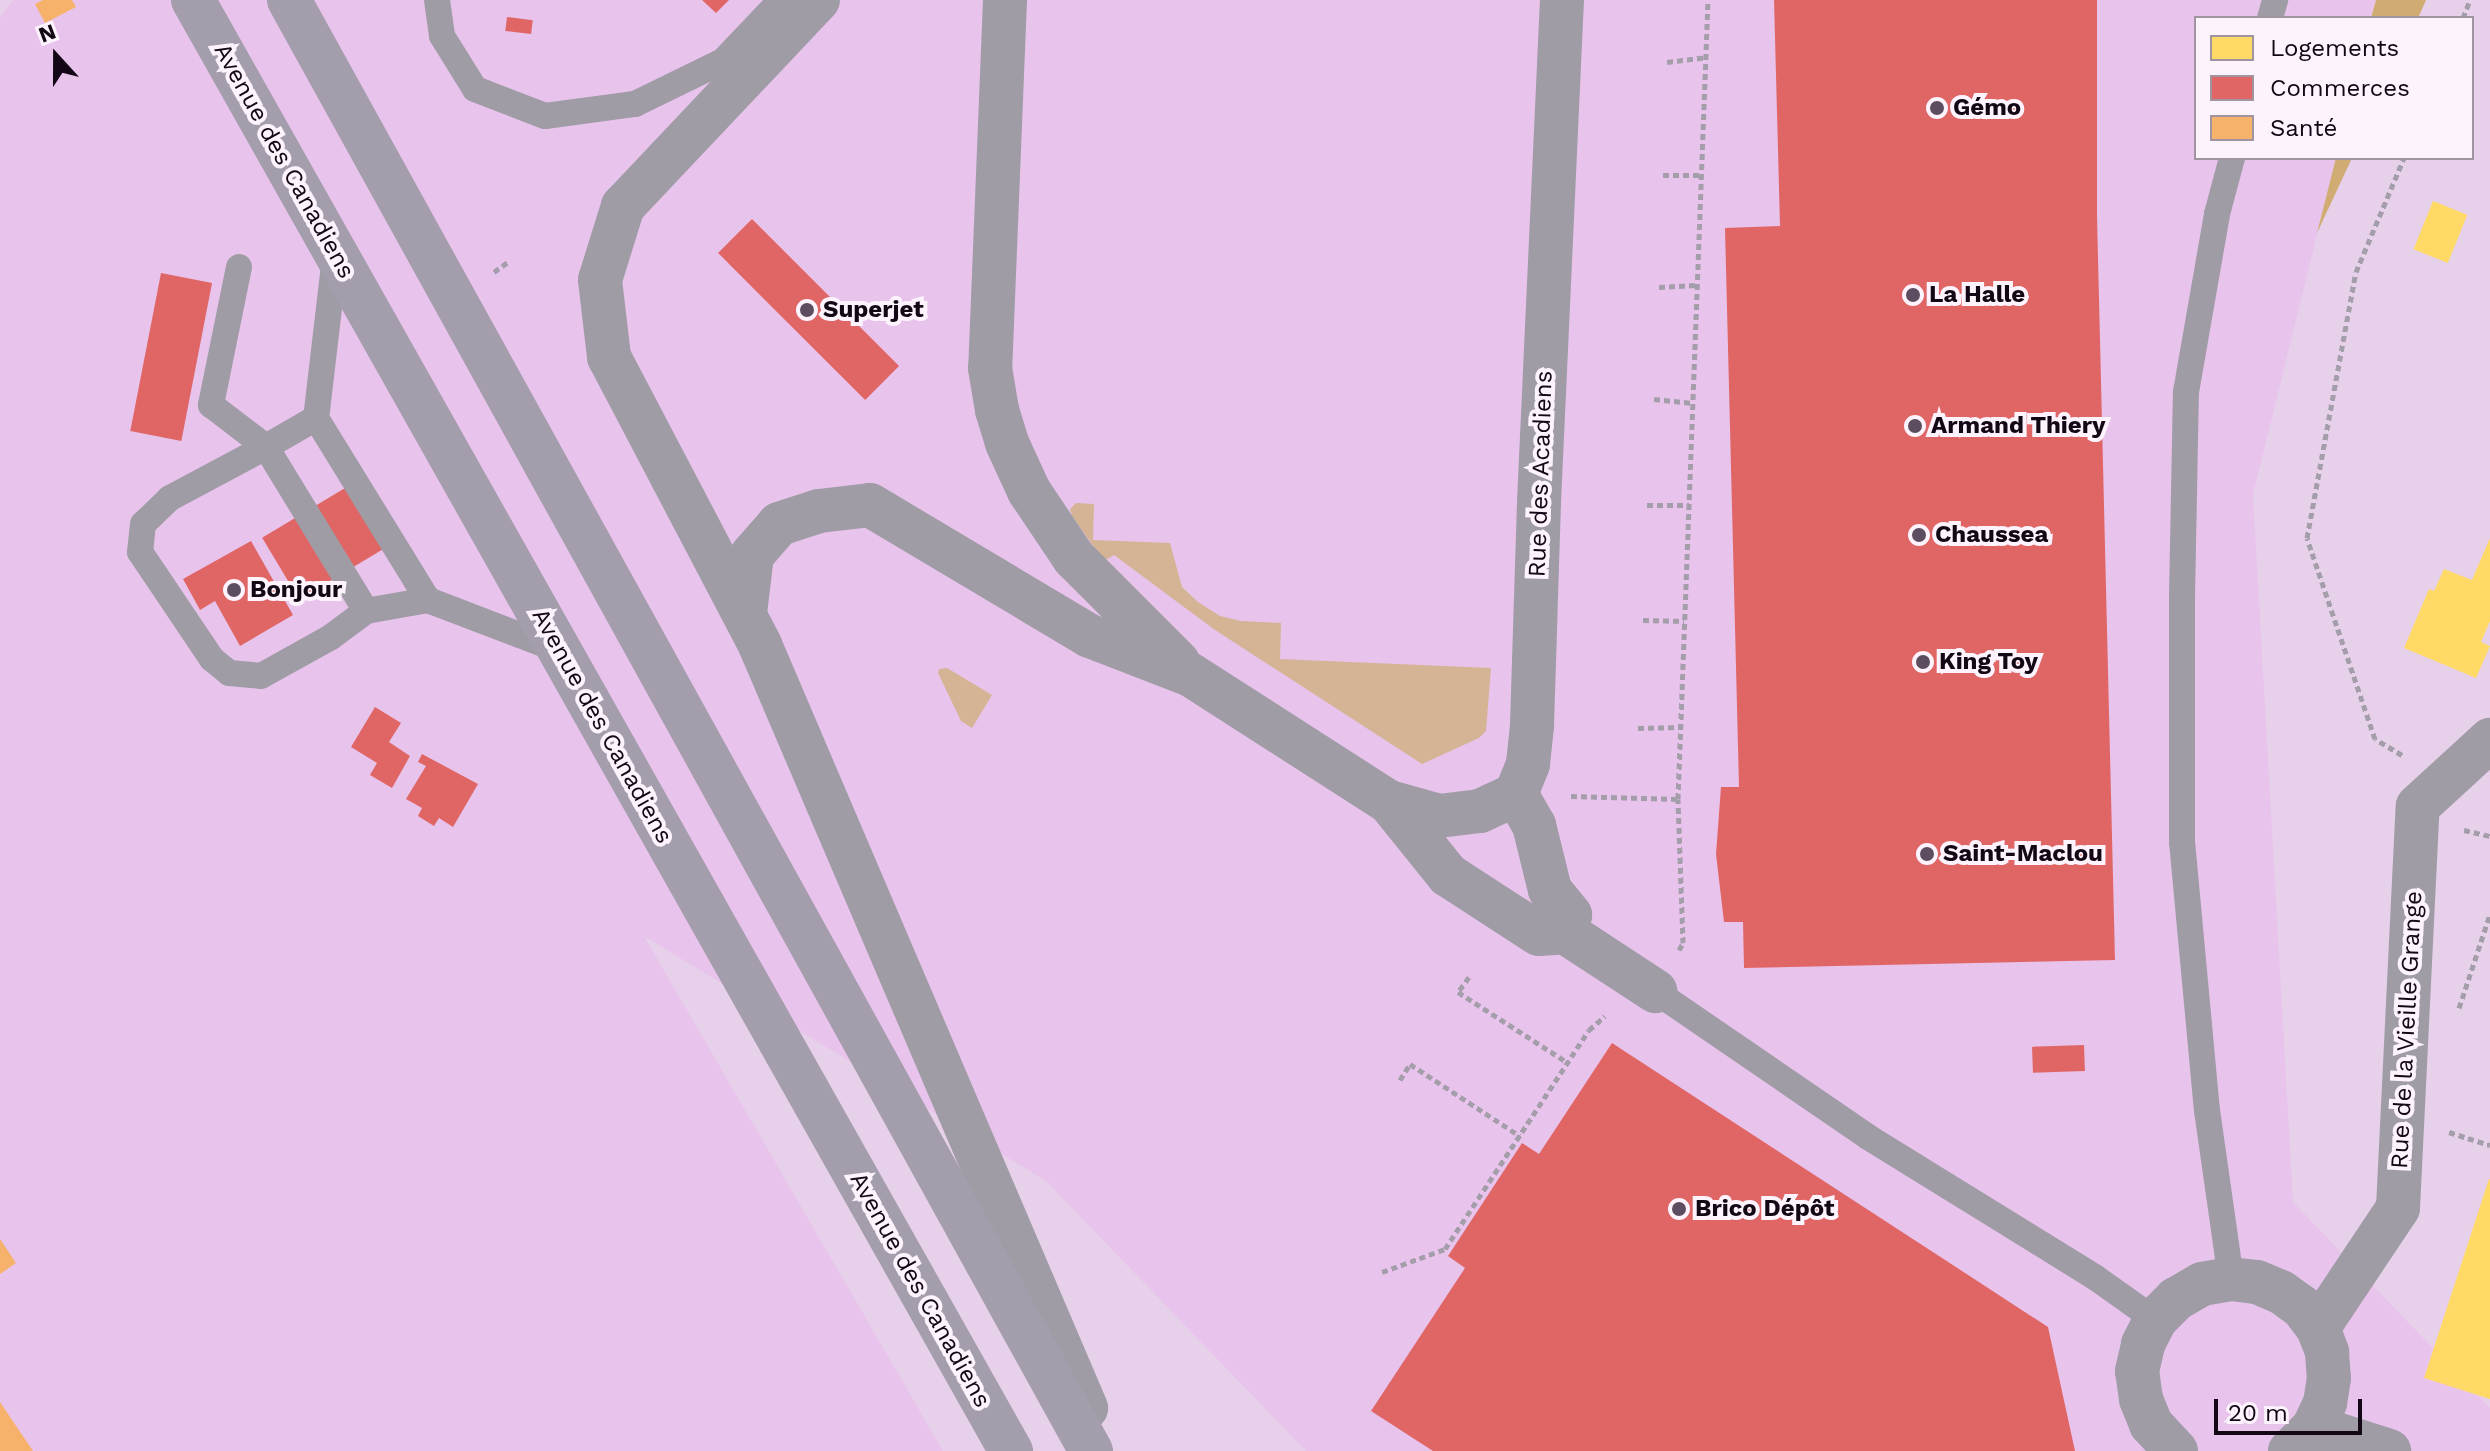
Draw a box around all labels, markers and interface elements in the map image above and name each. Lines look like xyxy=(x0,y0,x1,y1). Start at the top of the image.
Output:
north arrow xyxy=(16,16,96,96)
legend xyxy=(2194,16,2474,160)
text: N xyxy=(35,19,59,48)
text: Logements xyxy=(2270,34,2399,62)
street label: Avenue des Canadiens xyxy=(207,39,361,283)
text: Commerces xyxy=(2270,74,2410,102)
place label: Gémo xyxy=(1953,94,2021,122)
marker: Gémo xyxy=(1928,99,1946,117)
text: Santé xyxy=(2270,114,2337,142)
place label: La Halle xyxy=(1929,281,2025,309)
marker: La Halle xyxy=(1904,286,1922,304)
place label: Superjet xyxy=(823,296,924,324)
marker: Superjet xyxy=(798,301,816,319)
street label: Rue des Acadiens xyxy=(1523,370,1559,578)
place label: Armand Thiery xyxy=(1931,412,2106,440)
marker: Armand Thiery xyxy=(1906,417,1924,435)
place label: Chaussea xyxy=(1935,521,2048,549)
marker: Chaussea xyxy=(1910,526,1928,544)
place label: Bonjour xyxy=(250,576,342,604)
marker: Bonjour xyxy=(225,581,243,599)
street label: Avenue des Canadiens xyxy=(525,604,679,848)
place label: King Toy xyxy=(1939,648,2038,676)
marker: King Toy xyxy=(1914,653,1932,671)
place label: Saint-Maclou xyxy=(1943,840,2103,868)
marker: Saint-Maclou xyxy=(1918,845,1936,863)
street label: Rue de la Vieille Grange xyxy=(2385,890,2429,1170)
street label: Avenue des Canadiens xyxy=(843,1168,997,1412)
place label: Brico Dépôt xyxy=(1695,1195,1835,1223)
marker: Brico Dépôt xyxy=(1670,1200,1688,1218)
scale bar xyxy=(2218,1383,2366,1433)
text: 20 m xyxy=(2228,1399,2288,1427)

